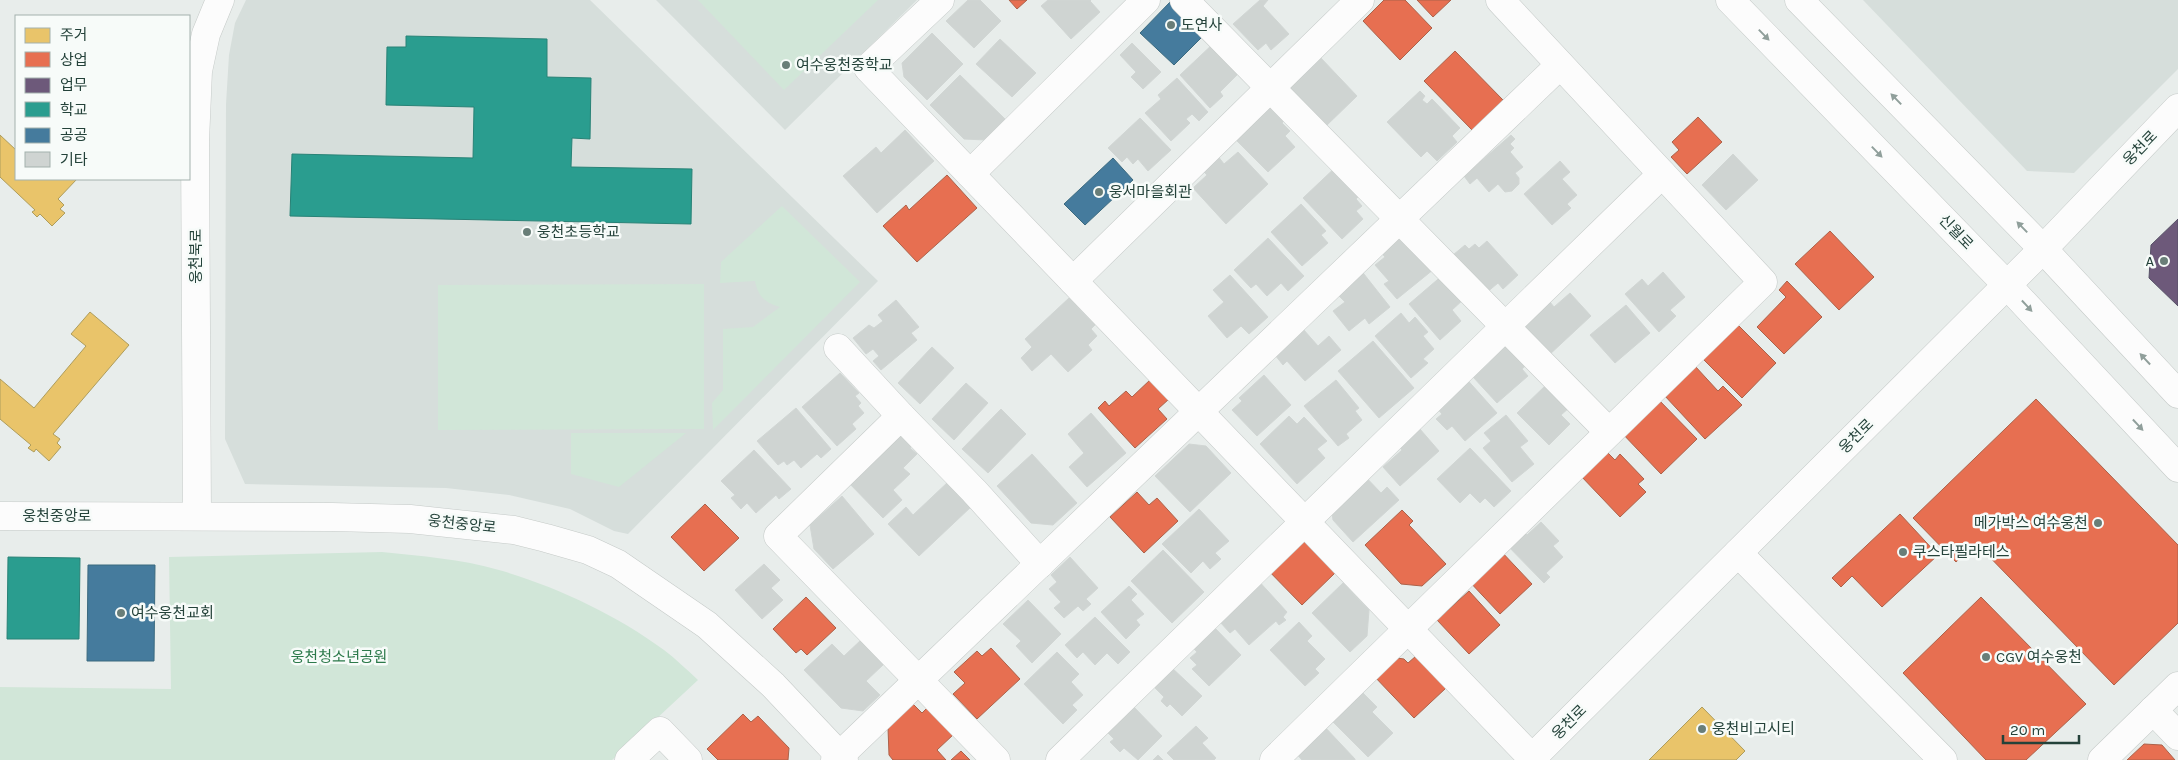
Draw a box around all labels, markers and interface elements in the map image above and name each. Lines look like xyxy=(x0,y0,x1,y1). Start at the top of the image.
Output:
legend xyxy=(15,15,190,180)
place label: 도연사 xyxy=(1181,16,1223,34)
marker: 도연사 xyxy=(1165,19,1177,31)
text: 주거 xyxy=(60,26,88,44)
one-way arrow xyxy=(1758,29,1770,41)
text: 상업 xyxy=(60,51,88,69)
place label: 여수웅천중학교 xyxy=(796,56,893,74)
marker: 여수웅천중학교 xyxy=(780,59,792,71)
text: 업무 xyxy=(60,76,88,94)
one-way arrow xyxy=(1890,93,1902,105)
text: 학교 xyxy=(60,101,88,119)
text: 공공 xyxy=(60,126,88,144)
street label: 웅천로 xyxy=(2119,127,2161,169)
one-way arrow xyxy=(1871,145,1883,157)
text: 기타 xyxy=(60,151,88,169)
place label: 웅서마을회관 xyxy=(1109,183,1192,201)
marker: 웅서마을회관 xyxy=(1093,186,1105,198)
street label: 신월로 xyxy=(1935,211,1977,253)
one-way arrow xyxy=(2016,221,2028,233)
place label: 웅천초등학교 xyxy=(537,223,620,241)
marker: 웅천초등학교 xyxy=(521,226,533,238)
street label: 웅천북로 xyxy=(187,228,205,284)
place label: A xyxy=(2145,252,2154,270)
marker: A xyxy=(2158,255,2170,267)
one-way arrow xyxy=(2021,300,2033,312)
one-way arrow xyxy=(2139,353,2151,365)
street label: 웅천로 xyxy=(1835,415,1877,457)
one-way arrow xyxy=(2132,418,2144,430)
street label: 웅천중앙로 xyxy=(22,507,92,525)
street label: 웅천중앙로 xyxy=(427,511,497,537)
place label: 메가박스 여수웅천 xyxy=(1974,514,2088,532)
marker: 메가박스 여수웅천 xyxy=(2092,517,2104,529)
place label: 쿠스타필라테스 xyxy=(1913,543,2010,561)
marker: 쿠스타필라테스 xyxy=(1897,546,1909,558)
place label: 여수웅천교회 xyxy=(131,604,214,622)
marker: 여수웅천교회 xyxy=(115,607,127,619)
park label: 웅천청소년공원 xyxy=(291,648,387,666)
place label: CGV 여수웅천 xyxy=(1996,648,2082,666)
marker: CGV 여수웅천 xyxy=(1980,651,1992,663)
street label: 웅천로 xyxy=(1548,701,1590,743)
scale bar xyxy=(2003,712,2079,744)
place label: 웅천비고시티 xyxy=(1712,720,1795,738)
text: 20 m xyxy=(2010,721,2045,739)
marker: 웅천비고시티 xyxy=(1696,723,1708,735)

